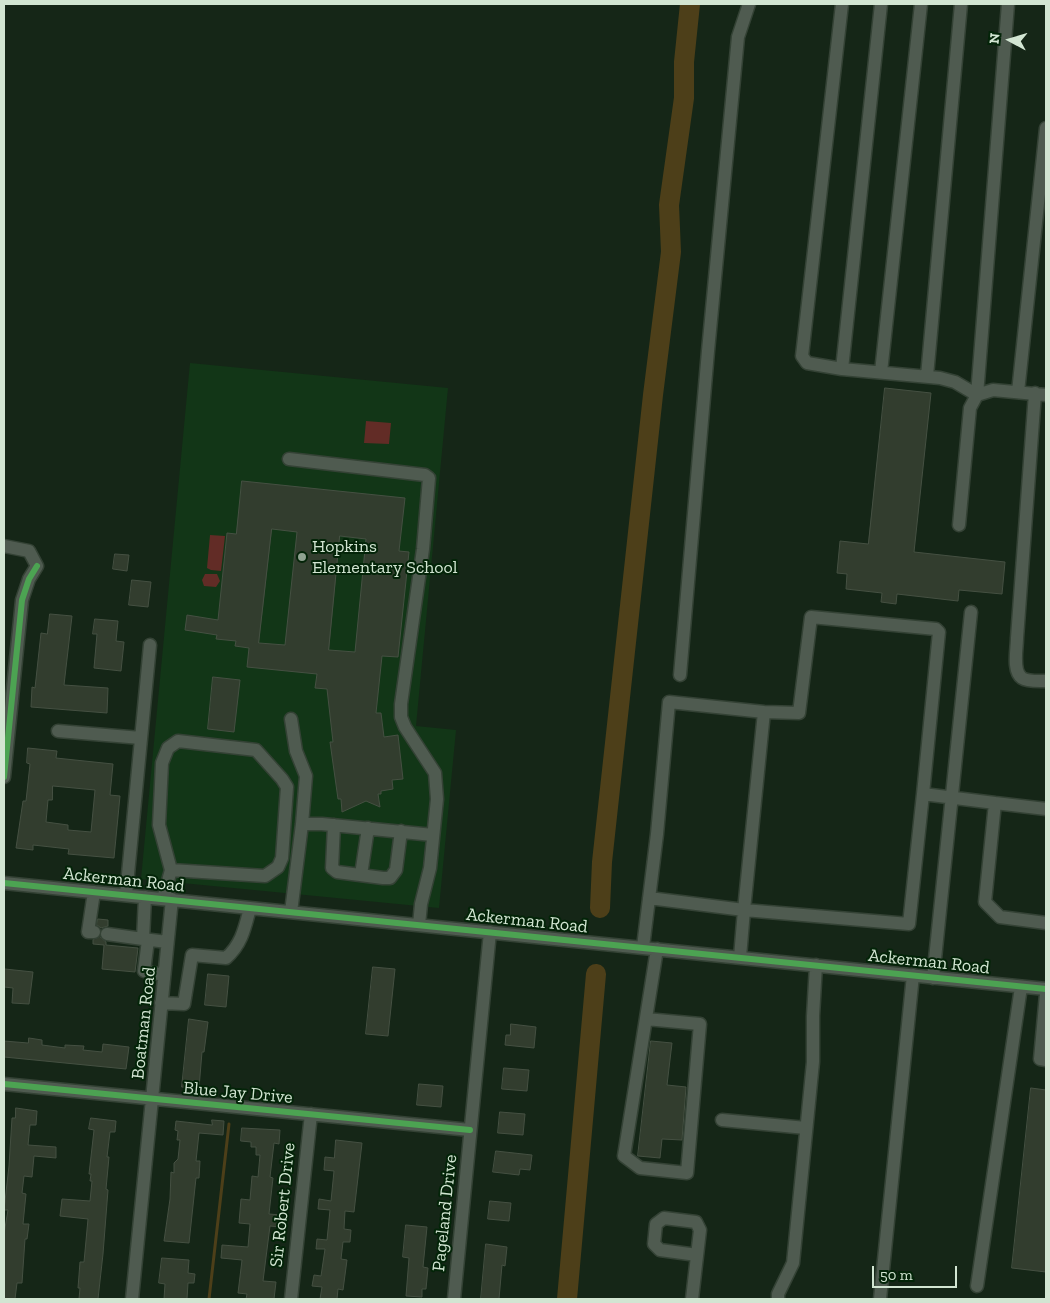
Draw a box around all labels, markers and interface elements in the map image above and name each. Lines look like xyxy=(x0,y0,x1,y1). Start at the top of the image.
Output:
north arrow xyxy=(985,15,1035,65)
text: N xyxy=(986,32,1004,45)
place label: Hopkins Elementary School xyxy=(312,536,458,578)
marker: Hopkins Elementary School xyxy=(296,551,308,563)
street label: Ackerman Road xyxy=(62,863,186,897)
street label: Ackerman Road xyxy=(465,904,589,938)
street label: Ackerman Road xyxy=(867,945,991,979)
street label: Boatman Road xyxy=(127,966,161,1080)
street label: Blue Jay Drive xyxy=(182,1077,294,1109)
street label: Sir Robert Drive xyxy=(266,1142,300,1268)
street label: Pageland Drive xyxy=(428,1154,462,1272)
scale bar xyxy=(875,1256,960,1288)
text: 50 m xyxy=(880,1266,913,1284)

